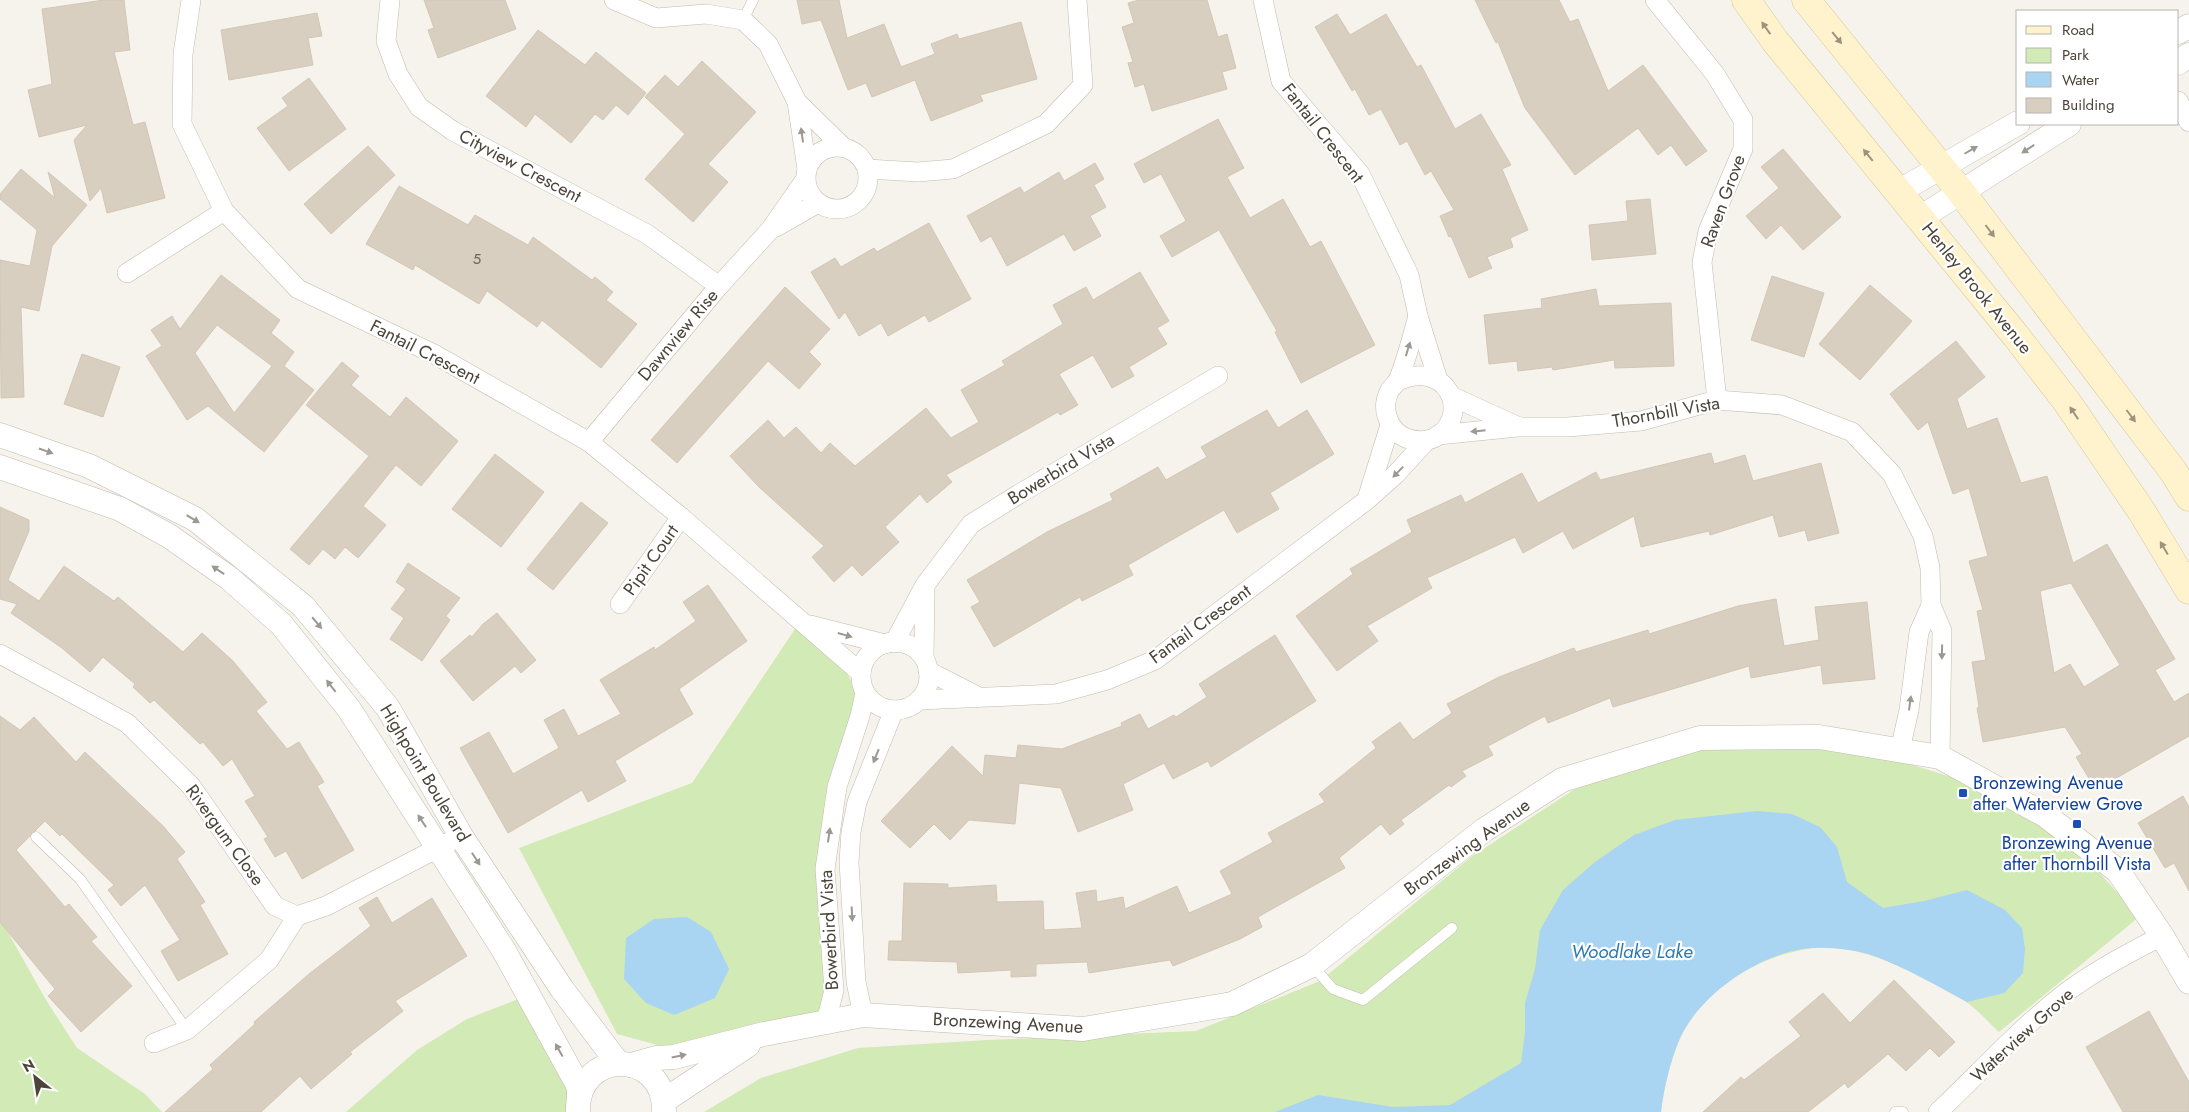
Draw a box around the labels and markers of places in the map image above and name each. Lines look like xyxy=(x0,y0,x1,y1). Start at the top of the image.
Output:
place label: Bronzewing Avenue after Waterview Grove xyxy=(1973,770,2143,817)
marker: Bronzewing Avenue after Waterview Grove xyxy=(1957,787,1969,799)
marker: Bronzewing Avenue after Thornbill Vista xyxy=(2071,818,2083,830)
place label: Bronzewing Avenue after Thornbill Vista xyxy=(2002,830,2152,877)

